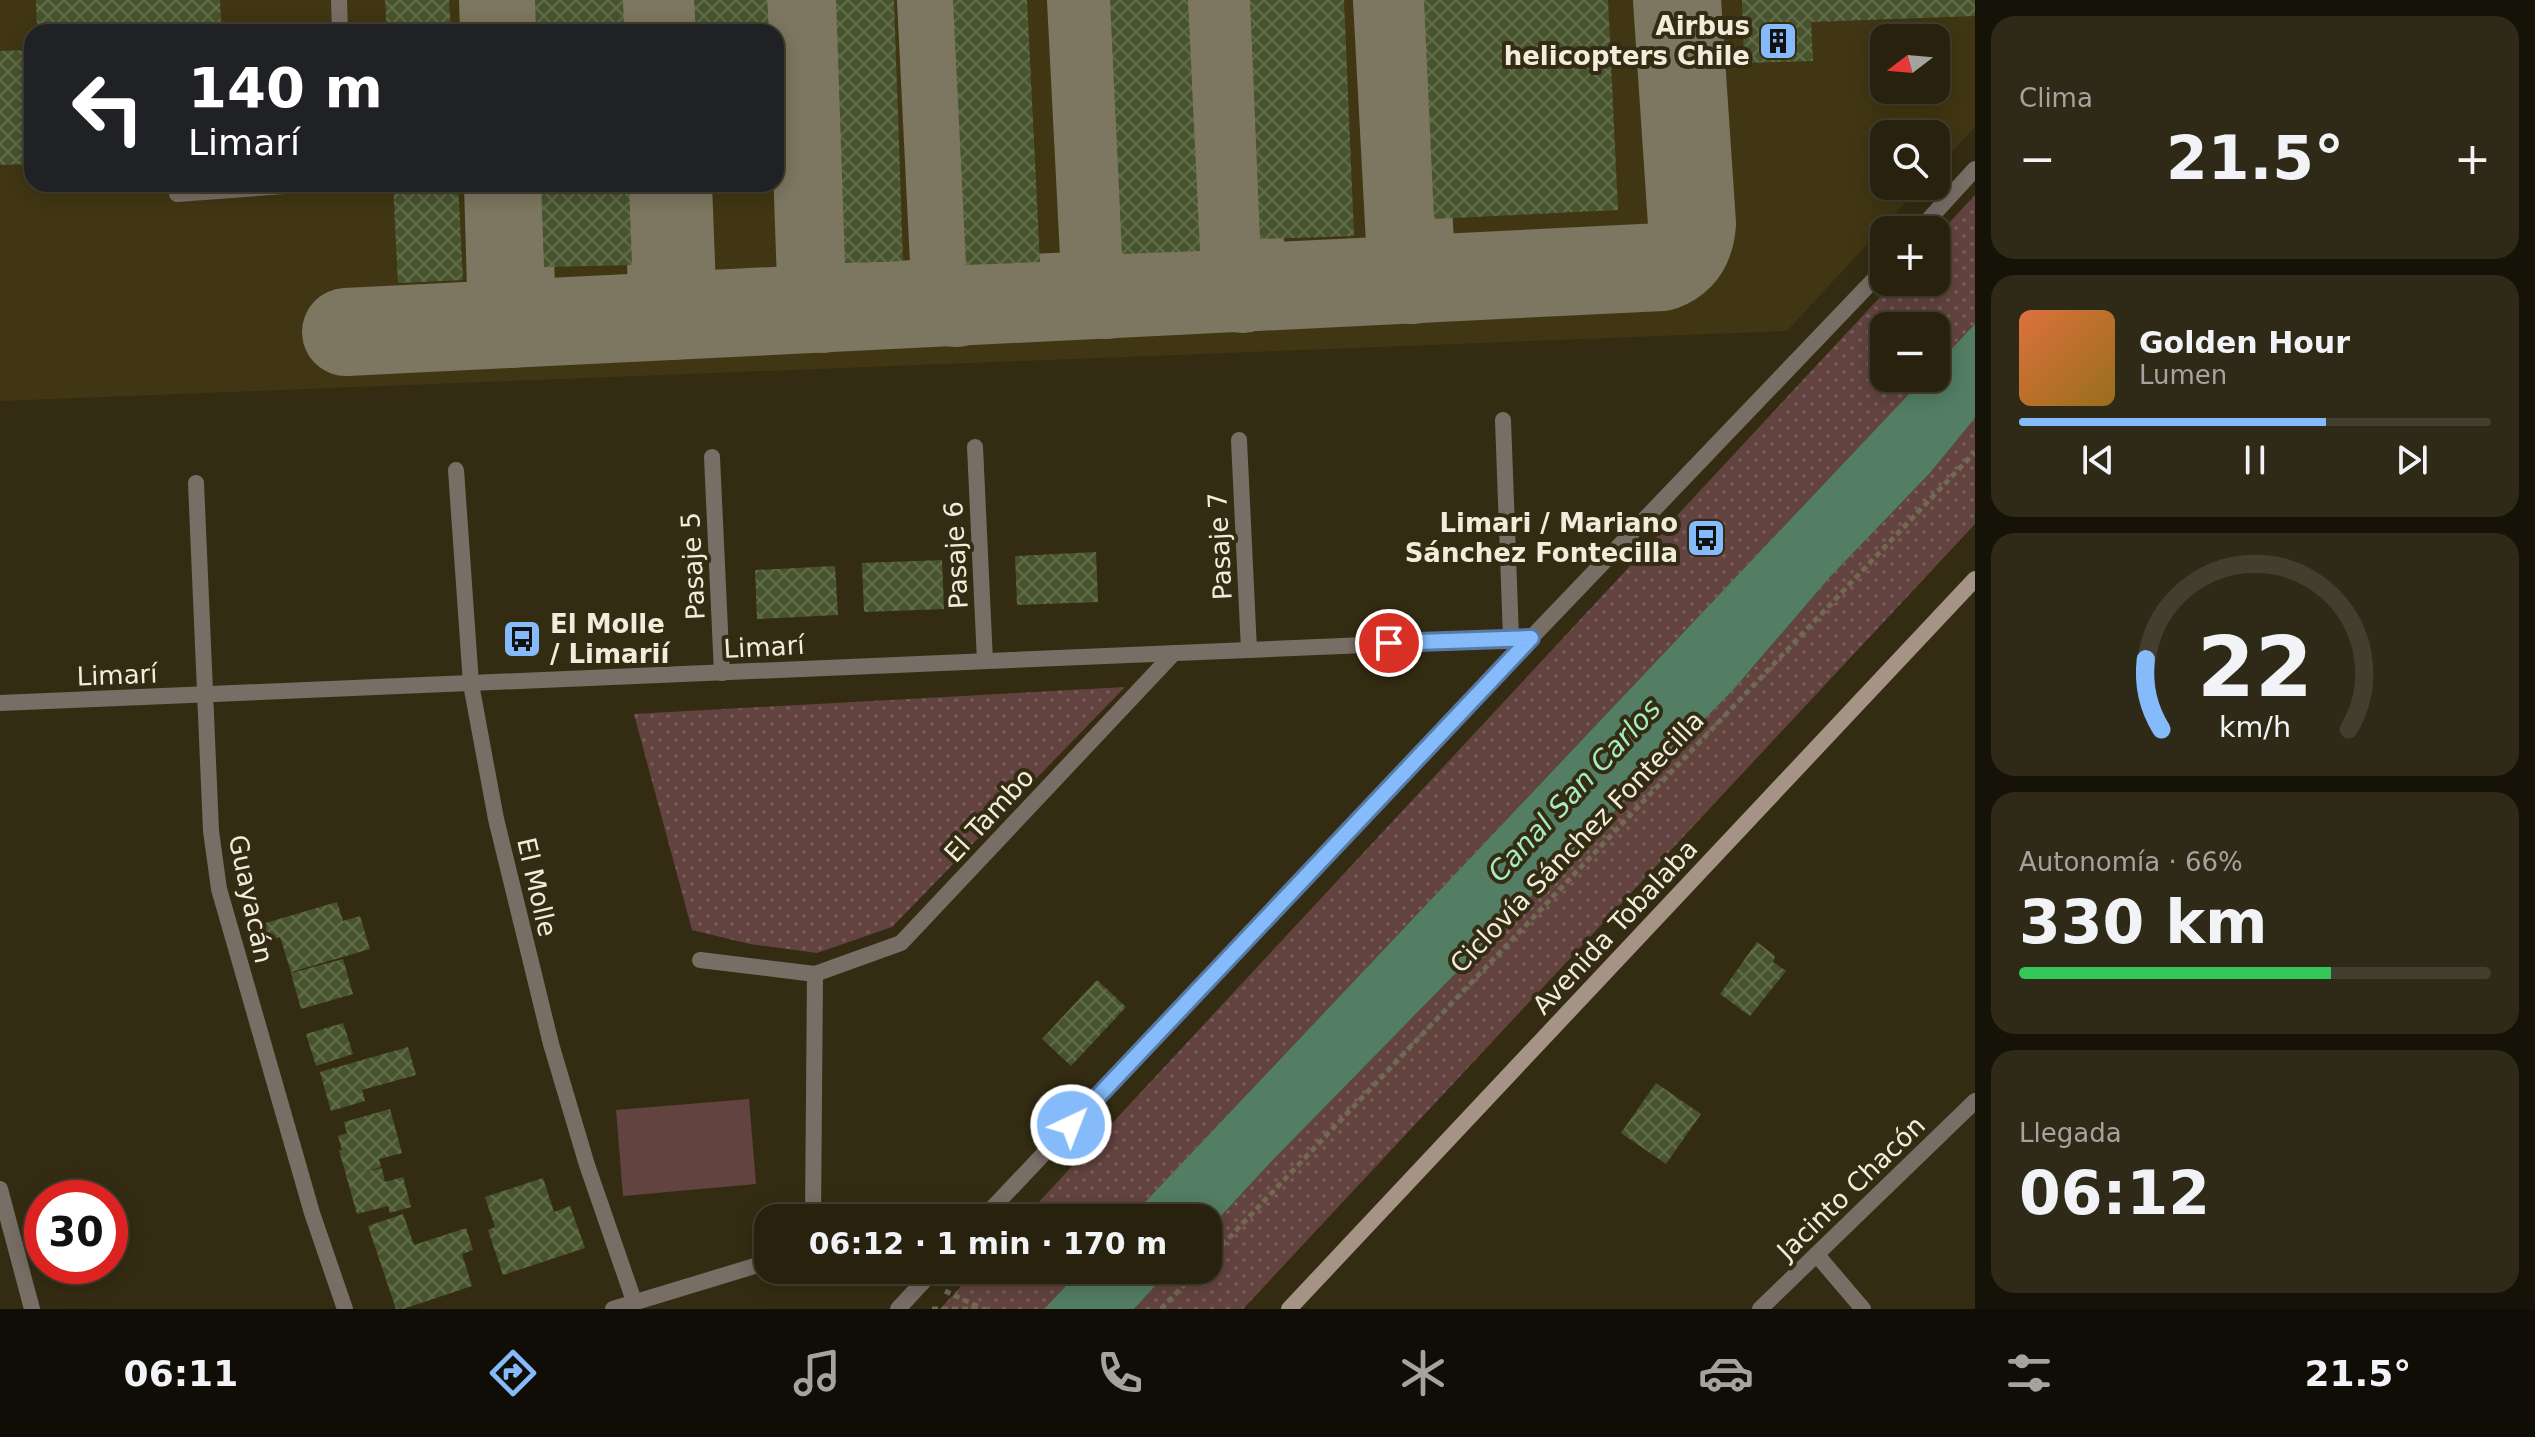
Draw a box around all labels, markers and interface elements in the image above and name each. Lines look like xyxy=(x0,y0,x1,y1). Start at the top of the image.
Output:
place label: Airbus helicopters Chile xyxy=(1504,11,1750,71)
building icon: Airbus helicopters Chile xyxy=(1757,20,1799,62)
north arrow xyxy=(1870,24,1950,104)
map controls xyxy=(1870,24,1950,392)
text: 140 m xyxy=(188,55,383,120)
icon: left xyxy=(56,56,160,160)
text: Clima xyxy=(2019,83,2093,113)
button: search xyxy=(1870,120,1950,200)
text: Limarí xyxy=(188,122,300,163)
text: 21.5° xyxy=(2166,123,2344,193)
text: − xyxy=(2019,133,2056,184)
text: + xyxy=(2454,133,2491,184)
button: + xyxy=(1870,216,1950,296)
button: − xyxy=(1870,312,1950,392)
text: Golden Hour xyxy=(2139,325,2350,360)
text: Lumen xyxy=(2139,360,2227,390)
icon: previous xyxy=(2076,438,2120,482)
icon: pause xyxy=(2233,438,2277,482)
icon: next xyxy=(2390,438,2434,482)
street label: Pasaje 7 xyxy=(1202,491,1238,601)
street label: Pasaje 6 xyxy=(938,500,974,610)
place label: Limari / Mariano Sánchez Fontecilla xyxy=(1405,508,1678,568)
street label: Pasaje 5 xyxy=(675,511,711,621)
bus stop icon: Limari / Mariano Sánchez Fontecilla xyxy=(1685,517,1727,559)
place label: El Molle / Limarií xyxy=(550,609,671,669)
pin xyxy=(1355,609,1423,677)
bus stop icon: El Molle / Limarií xyxy=(501,618,543,660)
text: 22 xyxy=(2197,619,2313,716)
icon: arrive xyxy=(1367,621,1411,665)
street label: Limarí xyxy=(723,630,806,664)
street label: Limarí xyxy=(76,659,159,691)
water label: Canal San Carlos xyxy=(1481,692,1667,888)
street label: Ciclovía Sánchez Fontecilla xyxy=(1444,705,1710,979)
text: km/h xyxy=(2219,711,2291,745)
street label: El Tambo xyxy=(938,762,1040,868)
street label: Guayacán xyxy=(223,832,279,966)
street label: Avenida Tobalaba xyxy=(1526,834,1704,1020)
street label: El Molle xyxy=(511,835,563,939)
text: Autonomía · 66% xyxy=(2019,847,2243,877)
text: 330 km xyxy=(2019,887,2268,957)
position arrow xyxy=(1029,1083,1113,1167)
street label: Jacinto Chacón xyxy=(1770,1110,1931,1267)
text: Llegada xyxy=(2019,1118,2122,1148)
text: 06:12 xyxy=(2019,1158,2210,1228)
speed limit sign: 30 xyxy=(24,1180,128,1284)
text: 06:12 · 1 min · 170 m xyxy=(809,1226,1167,1261)
icon: directions xyxy=(485,1345,541,1401)
icon: music xyxy=(789,1345,845,1401)
icon: phone xyxy=(1092,1345,1148,1401)
icon: climate xyxy=(1395,1345,1451,1401)
icon: car xyxy=(1698,1345,1754,1401)
icon: filters xyxy=(2001,1345,2057,1401)
text: 06:11 xyxy=(124,1353,238,1394)
text: 21.5° xyxy=(2305,1353,2411,1394)

